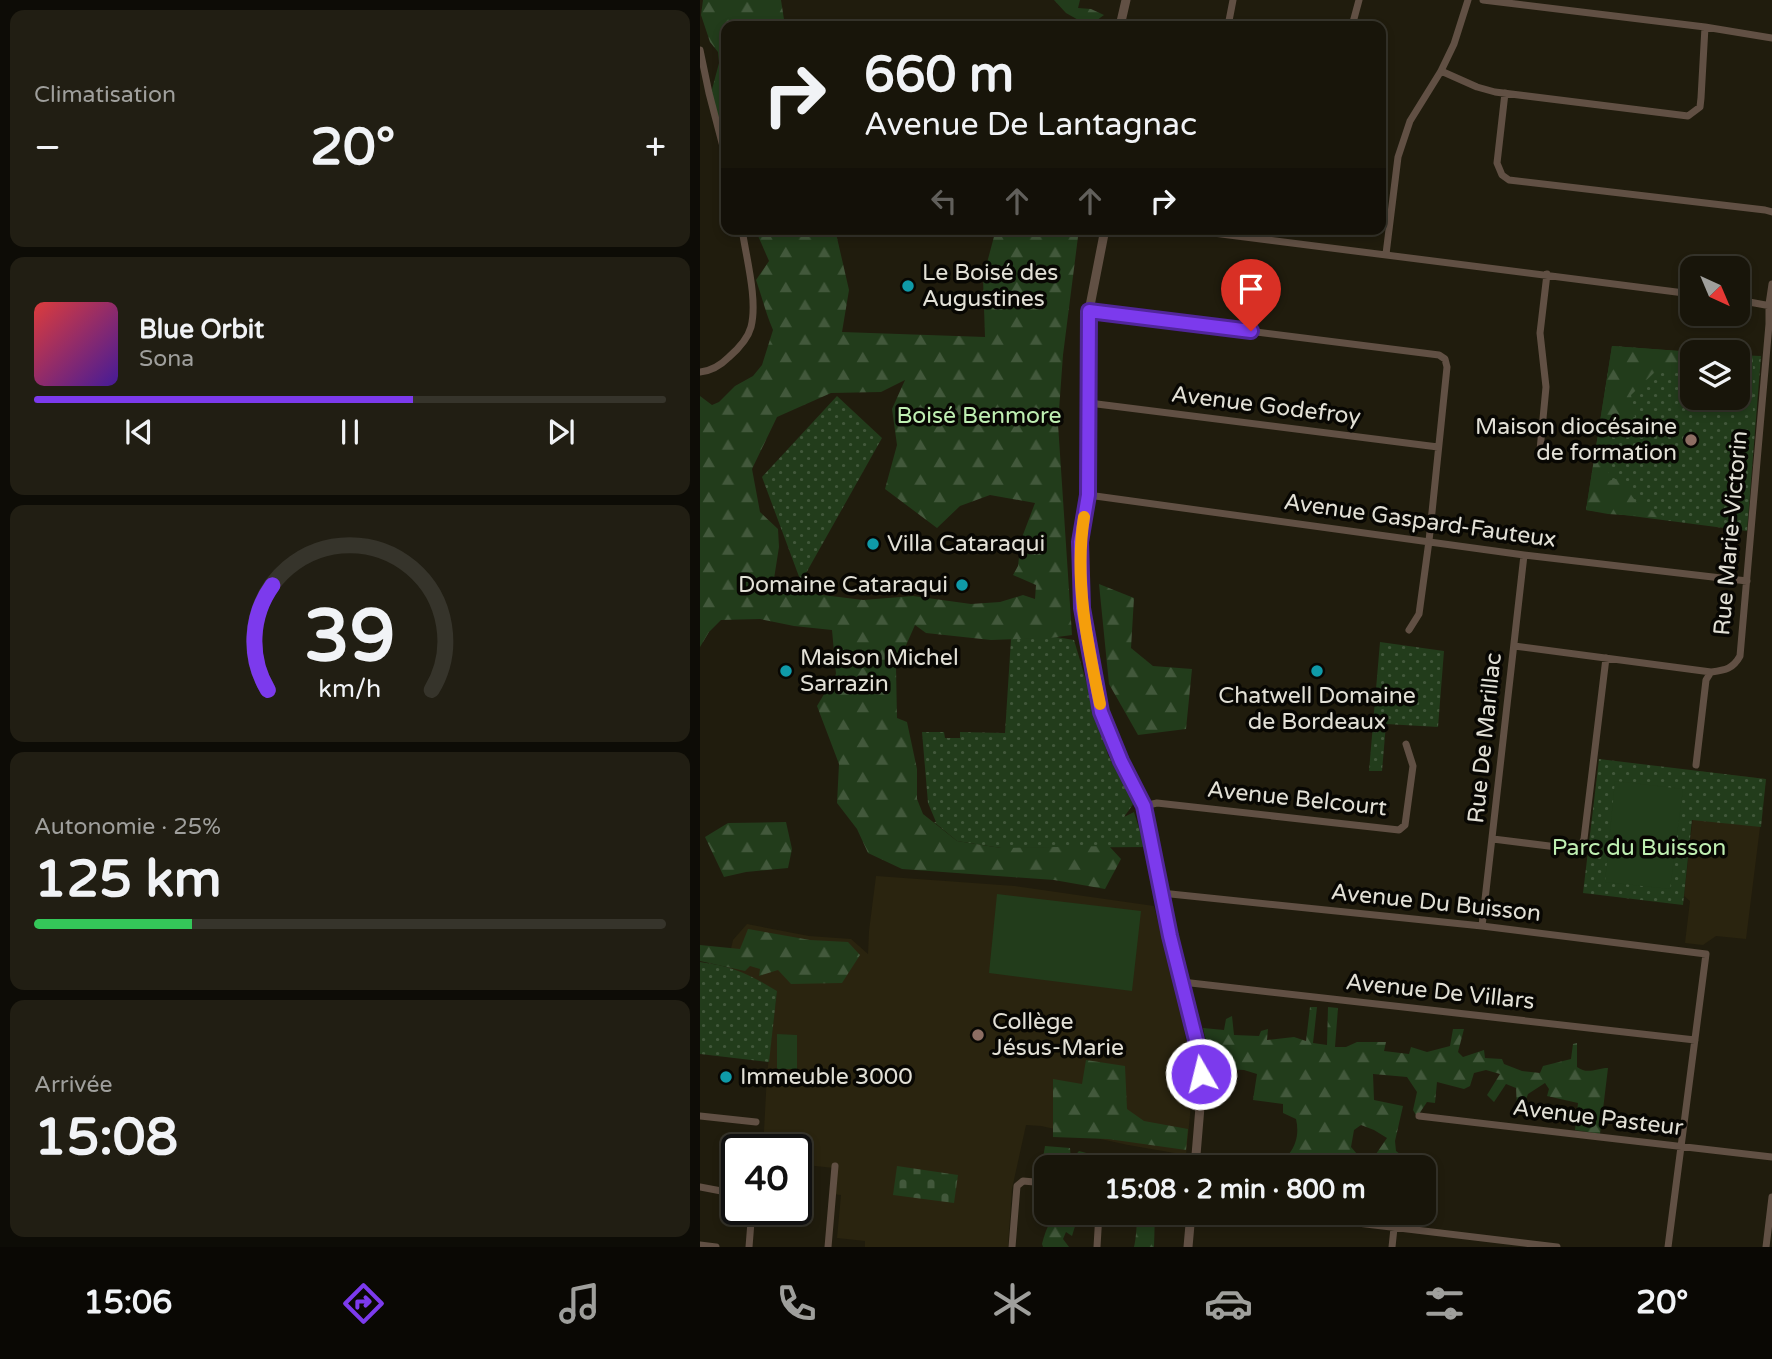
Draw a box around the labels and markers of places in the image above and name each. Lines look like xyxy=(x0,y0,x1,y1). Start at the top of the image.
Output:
place label: Le Boisé des Augustines xyxy=(922,259,1058,313)
pin xyxy=(1221,259,1281,331)
marker: Le Boisé des Augustines xyxy=(900,278,916,294)
place label: Maison diocésaine de formation xyxy=(1475,413,1677,467)
marker: Maison diocésaine de formation xyxy=(1683,432,1699,448)
place label: Villa Cataraqui xyxy=(887,530,1045,558)
marker: Villa Cataraqui xyxy=(865,536,881,552)
place label: Domaine Cataraqui xyxy=(738,571,948,599)
marker: Domaine Cataraqui xyxy=(954,577,970,593)
place label: Maison Michel Sarrazin xyxy=(800,644,959,698)
marker: Maison Michel Sarrazin xyxy=(778,663,794,679)
marker: Chatwell Domaine de Bordeaux xyxy=(1309,663,1325,679)
place label: Chatwell Domaine de Bordeaux xyxy=(1218,682,1416,736)
place label: Collège Jésus-Marie xyxy=(992,1008,1124,1062)
marker: Collège Jésus-Marie xyxy=(970,1027,986,1043)
place label: Immeuble 3000 xyxy=(740,1063,913,1091)
marker: Immeuble 3000 xyxy=(718,1069,734,1085)

